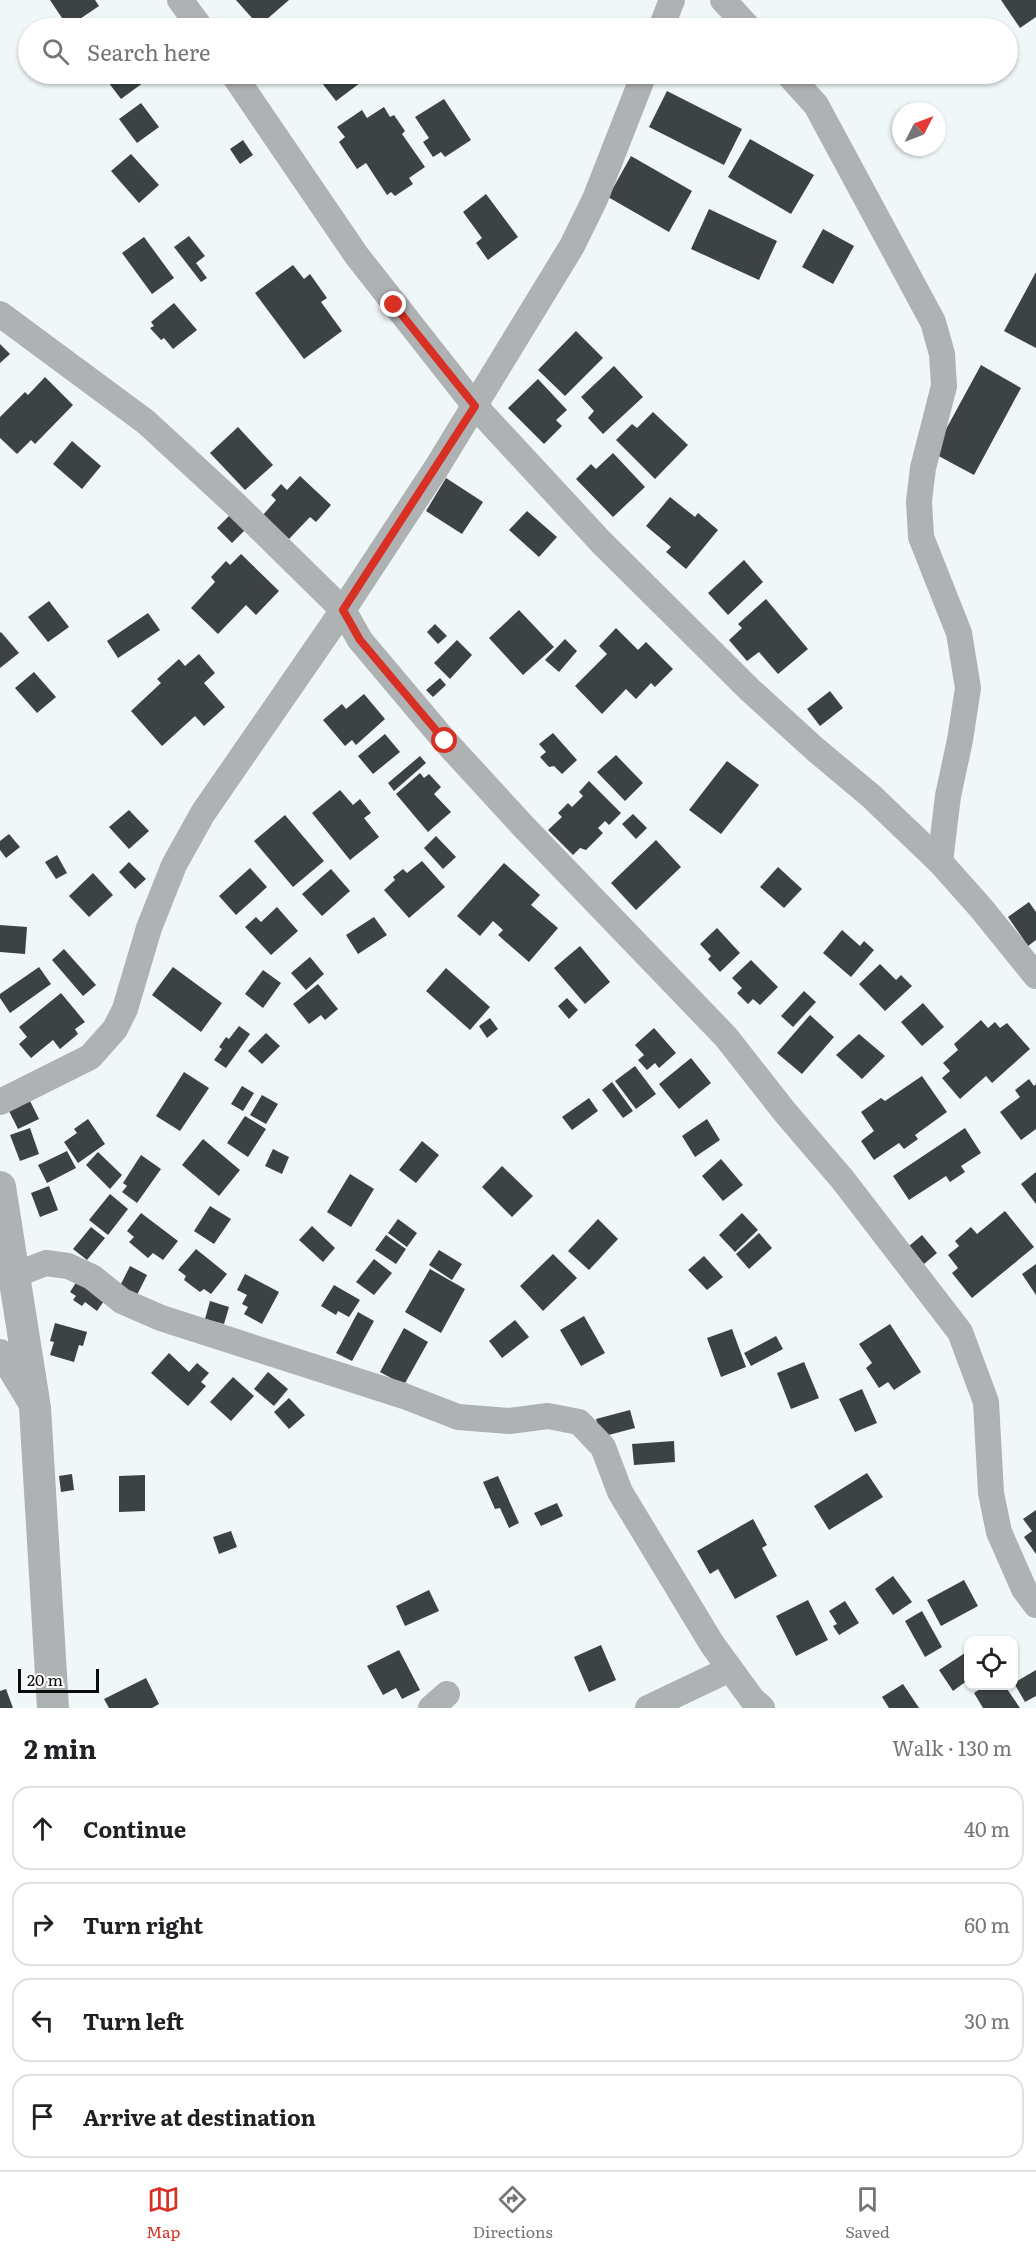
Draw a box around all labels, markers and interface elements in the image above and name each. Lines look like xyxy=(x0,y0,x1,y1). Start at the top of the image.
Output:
search box xyxy=(18,18,1018,84)
icon: search xyxy=(39,35,72,68)
text: Search here xyxy=(87,35,210,68)
north arrow xyxy=(892,102,946,156)
route end xyxy=(380,291,406,317)
route start xyxy=(431,727,457,753)
map controls xyxy=(964,1636,1018,1690)
button: locate xyxy=(964,1636,1018,1690)
scale bar xyxy=(18,1666,99,1694)
text: 20 m xyxy=(27,1667,63,1691)
text: 2 min xyxy=(24,1728,97,1767)
text: Walk · 130 m xyxy=(892,1732,1012,1762)
icon: ahead xyxy=(26,1812,59,1845)
text: Continue xyxy=(83,1812,186,1845)
text: 40 m xyxy=(964,1813,1010,1843)
icon: right xyxy=(26,1908,59,1941)
text: Turn right xyxy=(83,1908,203,1941)
text: 60 m xyxy=(964,1909,1010,1939)
icon: left xyxy=(26,2004,59,2037)
text: Turn left xyxy=(83,2004,184,2037)
text: 30 m xyxy=(964,2005,1010,2035)
icon: arrive xyxy=(26,2100,59,2133)
text: Arrive at destination xyxy=(83,2100,316,2133)
tab: Map xyxy=(146,2183,180,2243)
tab: Directions xyxy=(473,2183,553,2243)
tab: Saved xyxy=(845,2183,890,2243)

